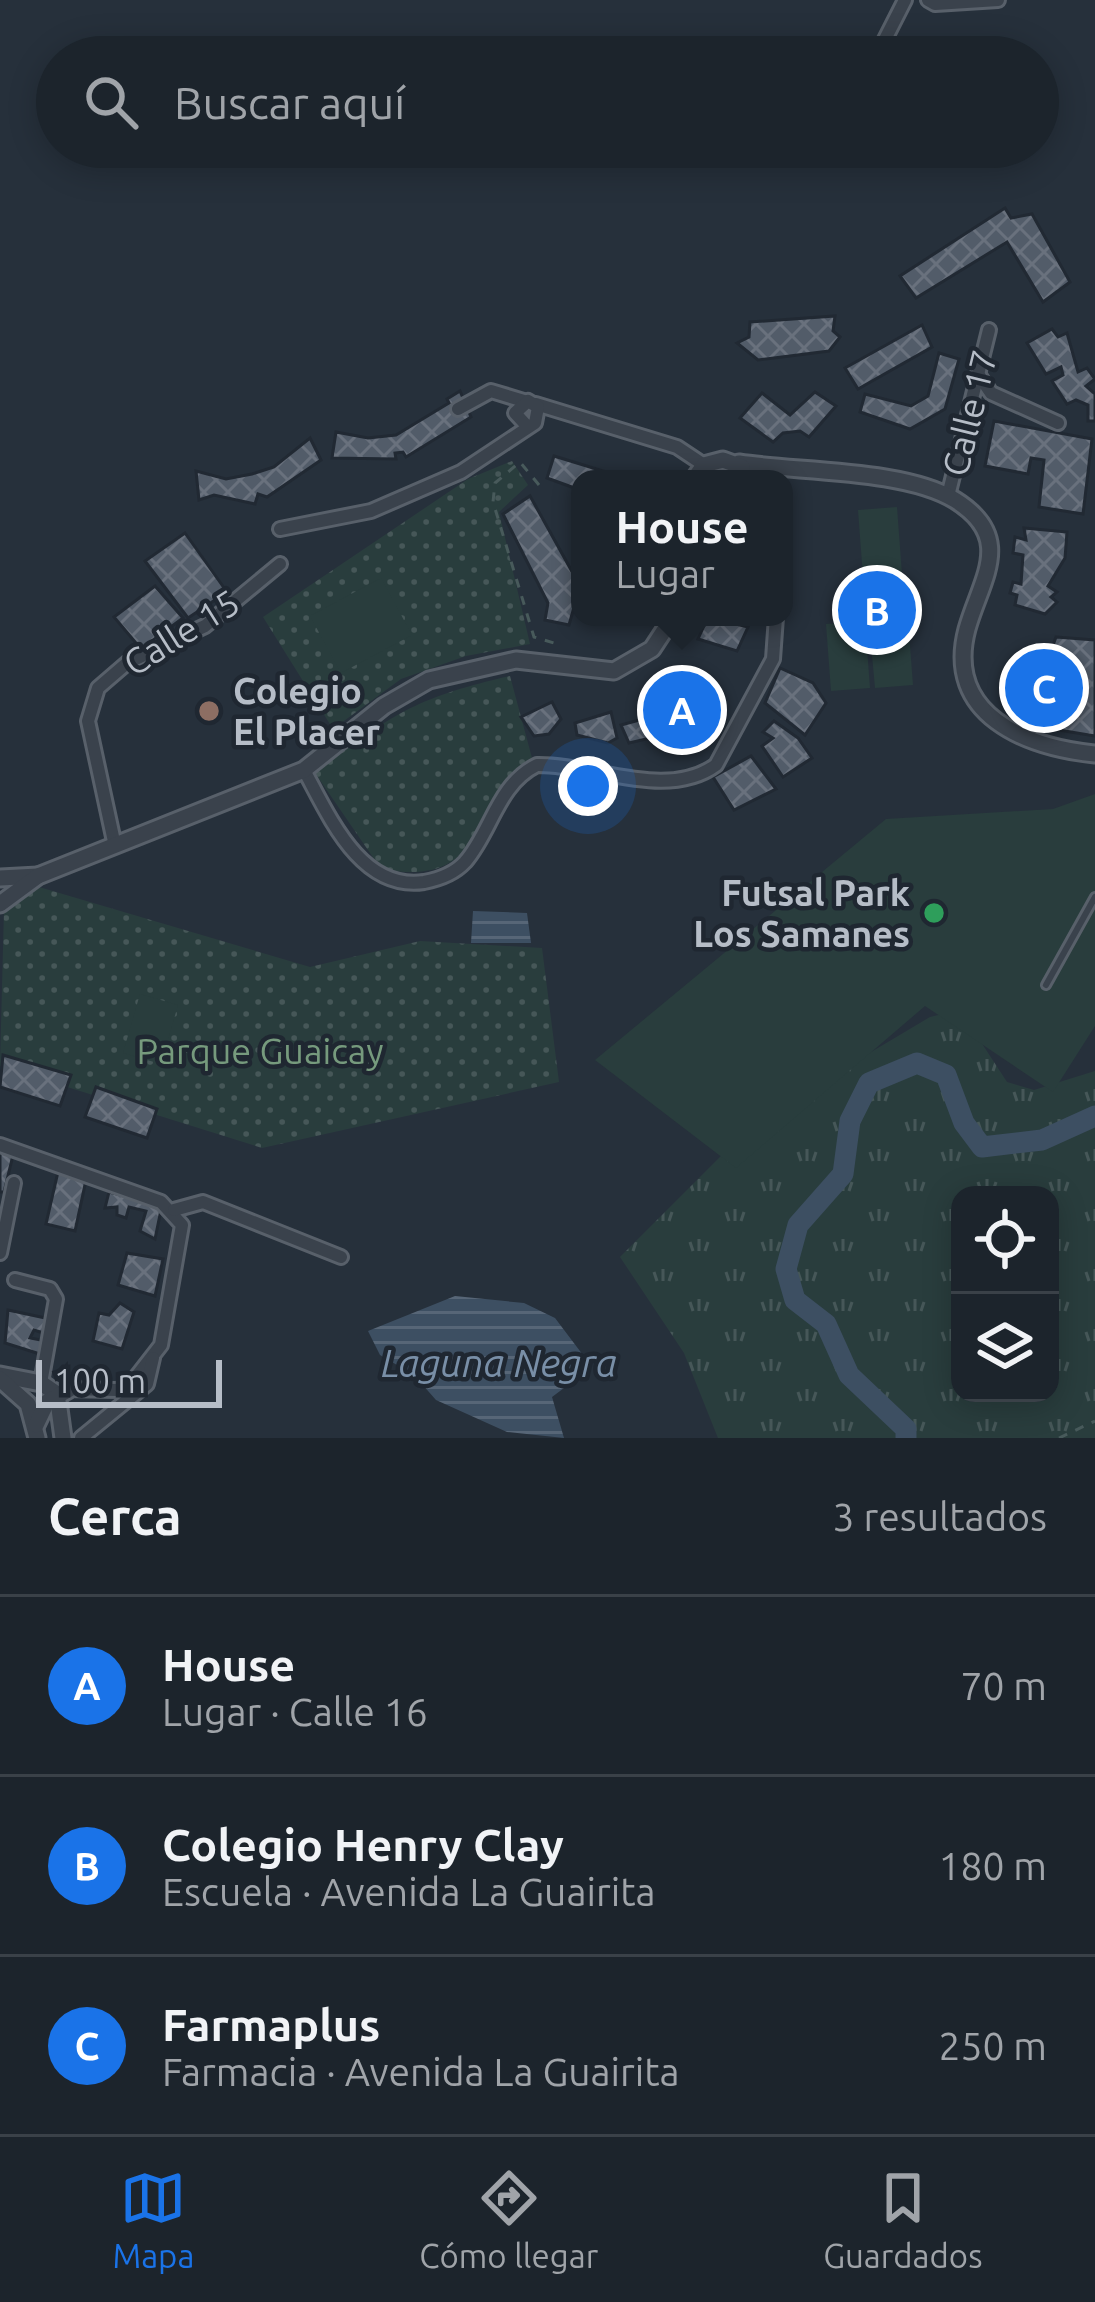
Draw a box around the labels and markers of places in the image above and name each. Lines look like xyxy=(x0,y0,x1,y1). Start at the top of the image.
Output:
pin: B xyxy=(838,565,916,655)
pin: C xyxy=(1005,643,1083,733)
pin: A xyxy=(643,665,721,755)
place label: Colegio El Placer xyxy=(233,670,380,752)
marker: Colegio El Placer xyxy=(196,698,222,724)
place label: Futsal Park Los Samanes xyxy=(693,872,910,954)
marker: Futsal Park Los Samanes xyxy=(921,900,947,926)

